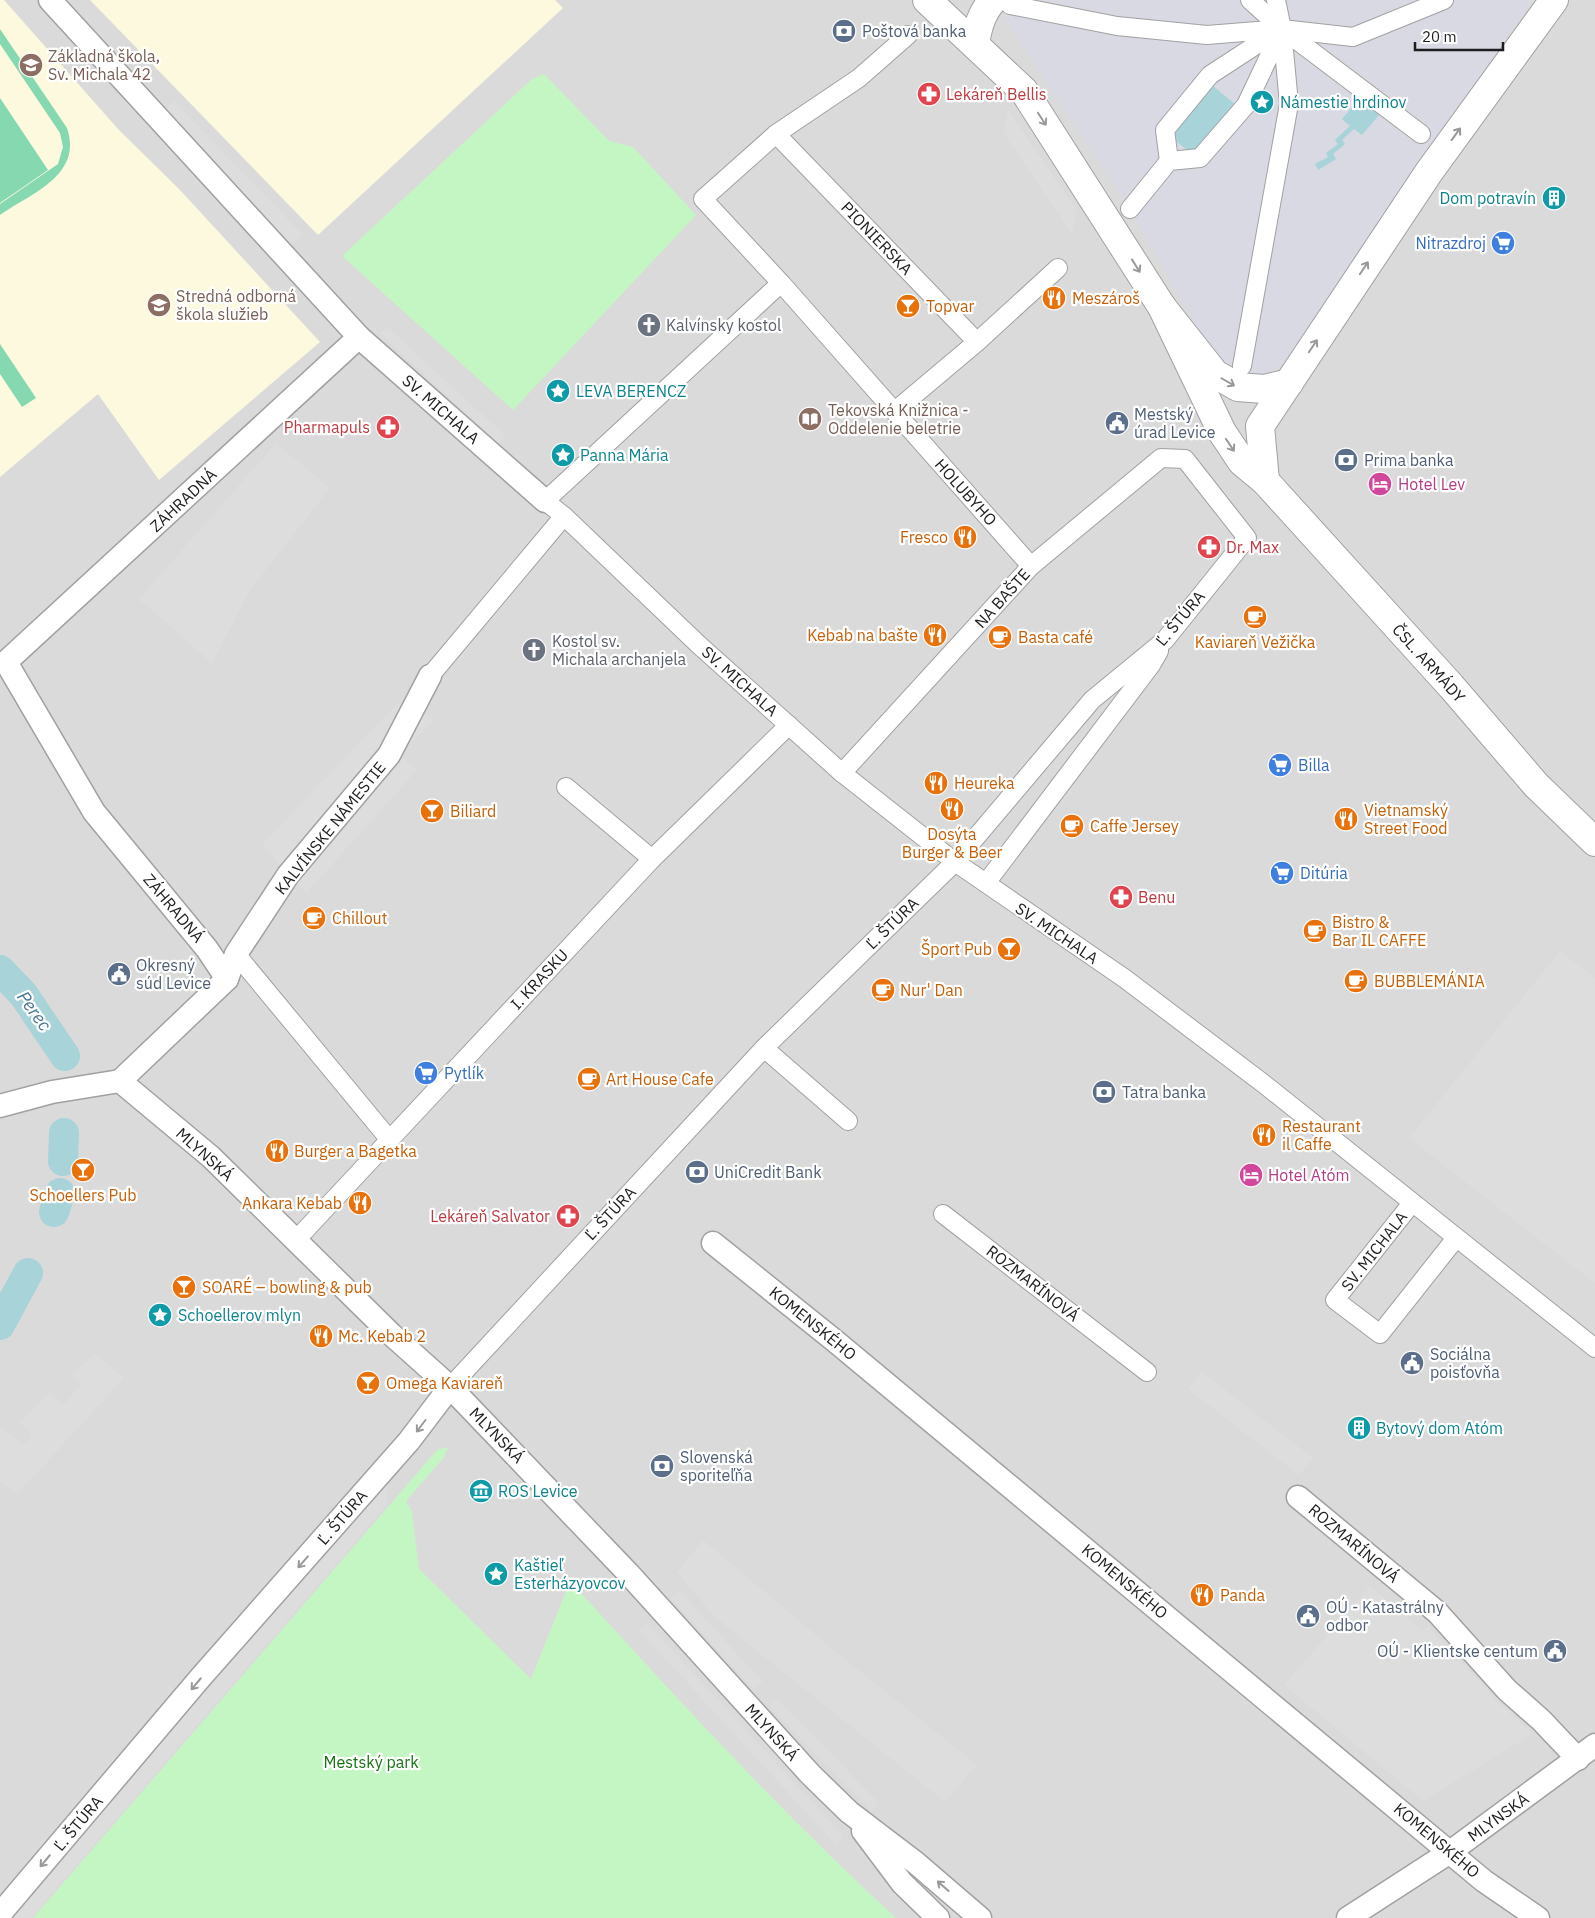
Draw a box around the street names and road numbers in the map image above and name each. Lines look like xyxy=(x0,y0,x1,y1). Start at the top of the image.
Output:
street label: PIONIERSKA xyxy=(837,197,917,279)
street label: SV. MICHALA xyxy=(398,370,484,448)
street label: HOLUBYHO xyxy=(931,454,1001,530)
street label: ZÁHRADNÁ xyxy=(145,463,220,536)
street label: NA BAŠTE xyxy=(969,563,1034,632)
street label: Ľ. ŠTÚRA xyxy=(1150,586,1209,650)
street label: ČSL. ARMÁDY xyxy=(1388,619,1471,707)
street label: SV. MICHALA xyxy=(698,642,782,720)
street label: KALVÍNSKE NÁMESTIE xyxy=(269,757,390,898)
street label: ZÁHRADNÁ xyxy=(139,869,209,946)
street label: Ľ. ŠTÚRA xyxy=(861,892,923,953)
street label: SV. MICHALA xyxy=(1012,898,1102,968)
street label: I. KRASKU xyxy=(506,945,572,1013)
street label: MLYNSKÁ xyxy=(172,1122,238,1185)
street label: Ľ. ŠTÚRA xyxy=(579,1181,640,1244)
street label: SV. MICHALA xyxy=(1337,1207,1411,1295)
street label: ROZMARÍNOVÁ xyxy=(983,1240,1084,1325)
street label: KOMENSKÉHO xyxy=(765,1281,861,1364)
street label: MLYNSKÁ xyxy=(465,1402,529,1467)
street label: Ľ. ŠTÚRA xyxy=(312,1485,371,1549)
street label: ROZMARÍNOVÁ xyxy=(1305,1499,1404,1587)
street label: KOMENSKÉHO xyxy=(1078,1538,1173,1623)
street label: MLYNSKÁ xyxy=(741,1699,804,1765)
street label: MLYNSKÁ xyxy=(1463,1787,1532,1846)
street label: Ľ. ŠTÚRA xyxy=(48,1791,107,1855)
street label: KOMENSKÉHO xyxy=(1390,1797,1485,1882)

